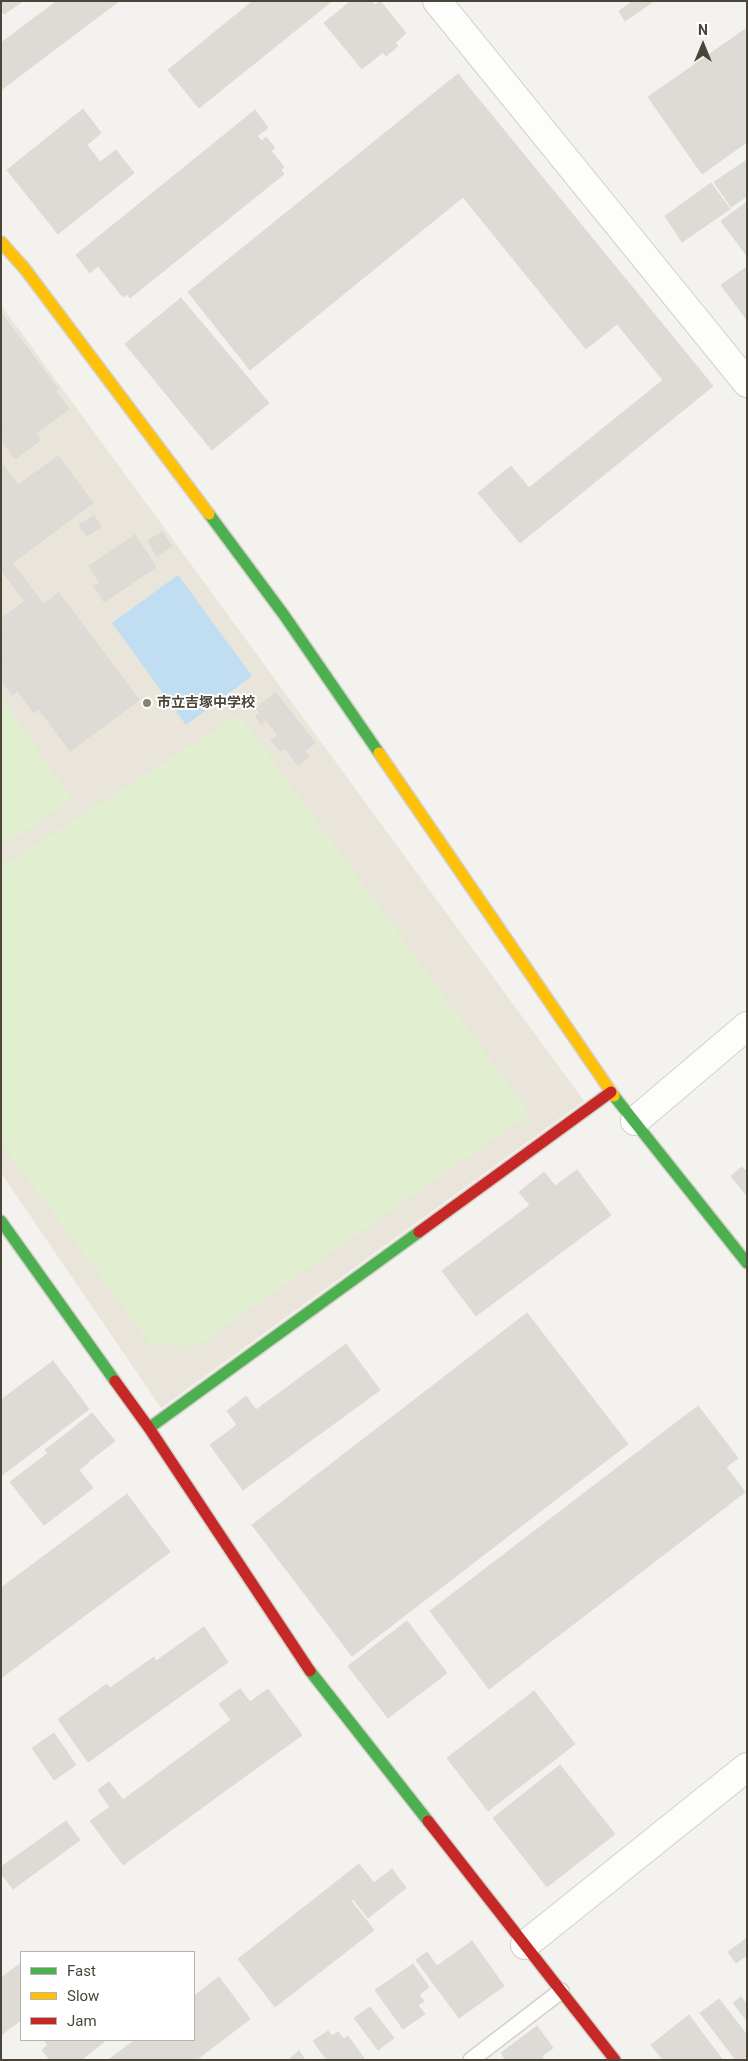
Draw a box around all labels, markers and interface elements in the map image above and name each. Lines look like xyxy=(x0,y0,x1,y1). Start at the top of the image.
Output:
north arrow xyxy=(678,20,728,70)
text: N xyxy=(698,22,708,38)
place label: 市立吉塚中学校 xyxy=(157,695,255,711)
marker: 市立吉塚中学校 xyxy=(141,697,153,709)
legend xyxy=(20,1951,195,2041)
text: Fast xyxy=(67,1962,96,1980)
text: Slow xyxy=(67,1987,99,2005)
text: Jam xyxy=(67,2012,97,2030)

